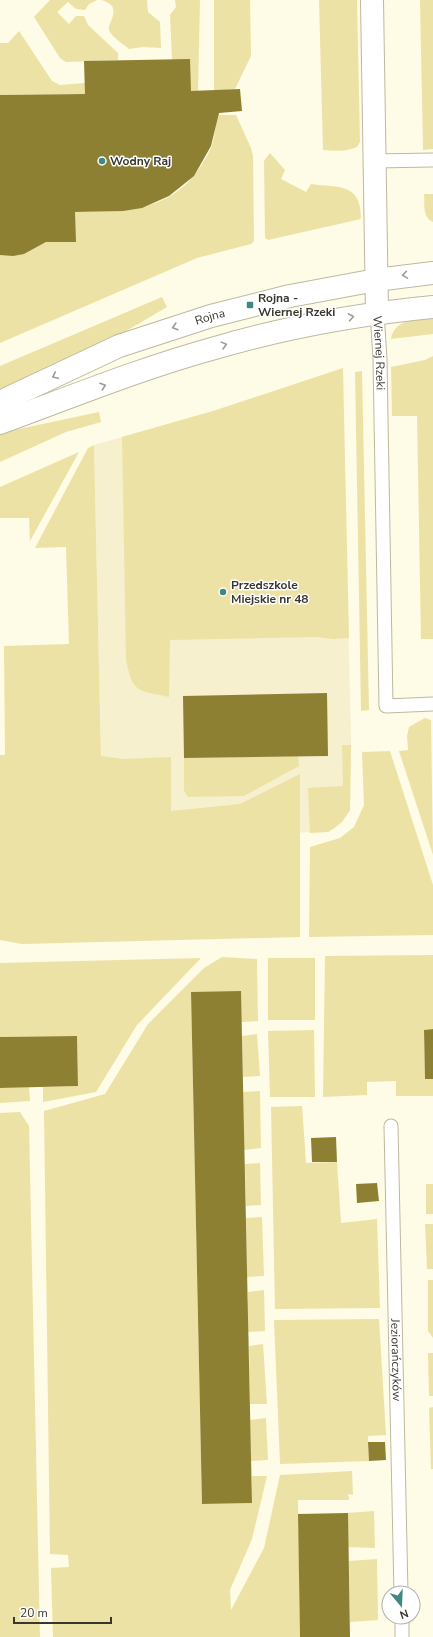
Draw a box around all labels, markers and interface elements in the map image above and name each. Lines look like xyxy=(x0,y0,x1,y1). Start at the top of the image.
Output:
place label: Wodny Raj xyxy=(110,153,171,169)
marker: Wodny Raj xyxy=(97,156,107,166)
one-way arrow xyxy=(402,270,408,279)
place label: Rojna - Wiernej Rzeki xyxy=(258,290,335,320)
marker: Rojna - Wiernej Rzeki xyxy=(245,300,255,310)
street label: Rojna xyxy=(193,305,227,329)
one-way arrow xyxy=(348,313,354,322)
street label: Wiernej Rzeki xyxy=(369,315,389,390)
one-way arrow xyxy=(172,322,179,331)
one-way arrow xyxy=(221,341,228,350)
one-way arrow xyxy=(51,371,59,379)
one-way arrow xyxy=(99,383,106,391)
place label: Przedszkole Miejskie nr 48 xyxy=(231,577,309,607)
marker: Przedszkole Miejskie nr 48 xyxy=(218,587,228,597)
street label: Jeziorańczyków xyxy=(387,1318,405,1401)
north arrow xyxy=(381,1585,421,1625)
scale bar xyxy=(14,1599,111,1625)
text: 20 m xyxy=(20,1605,48,1621)
text: N xyxy=(398,1606,410,1622)

